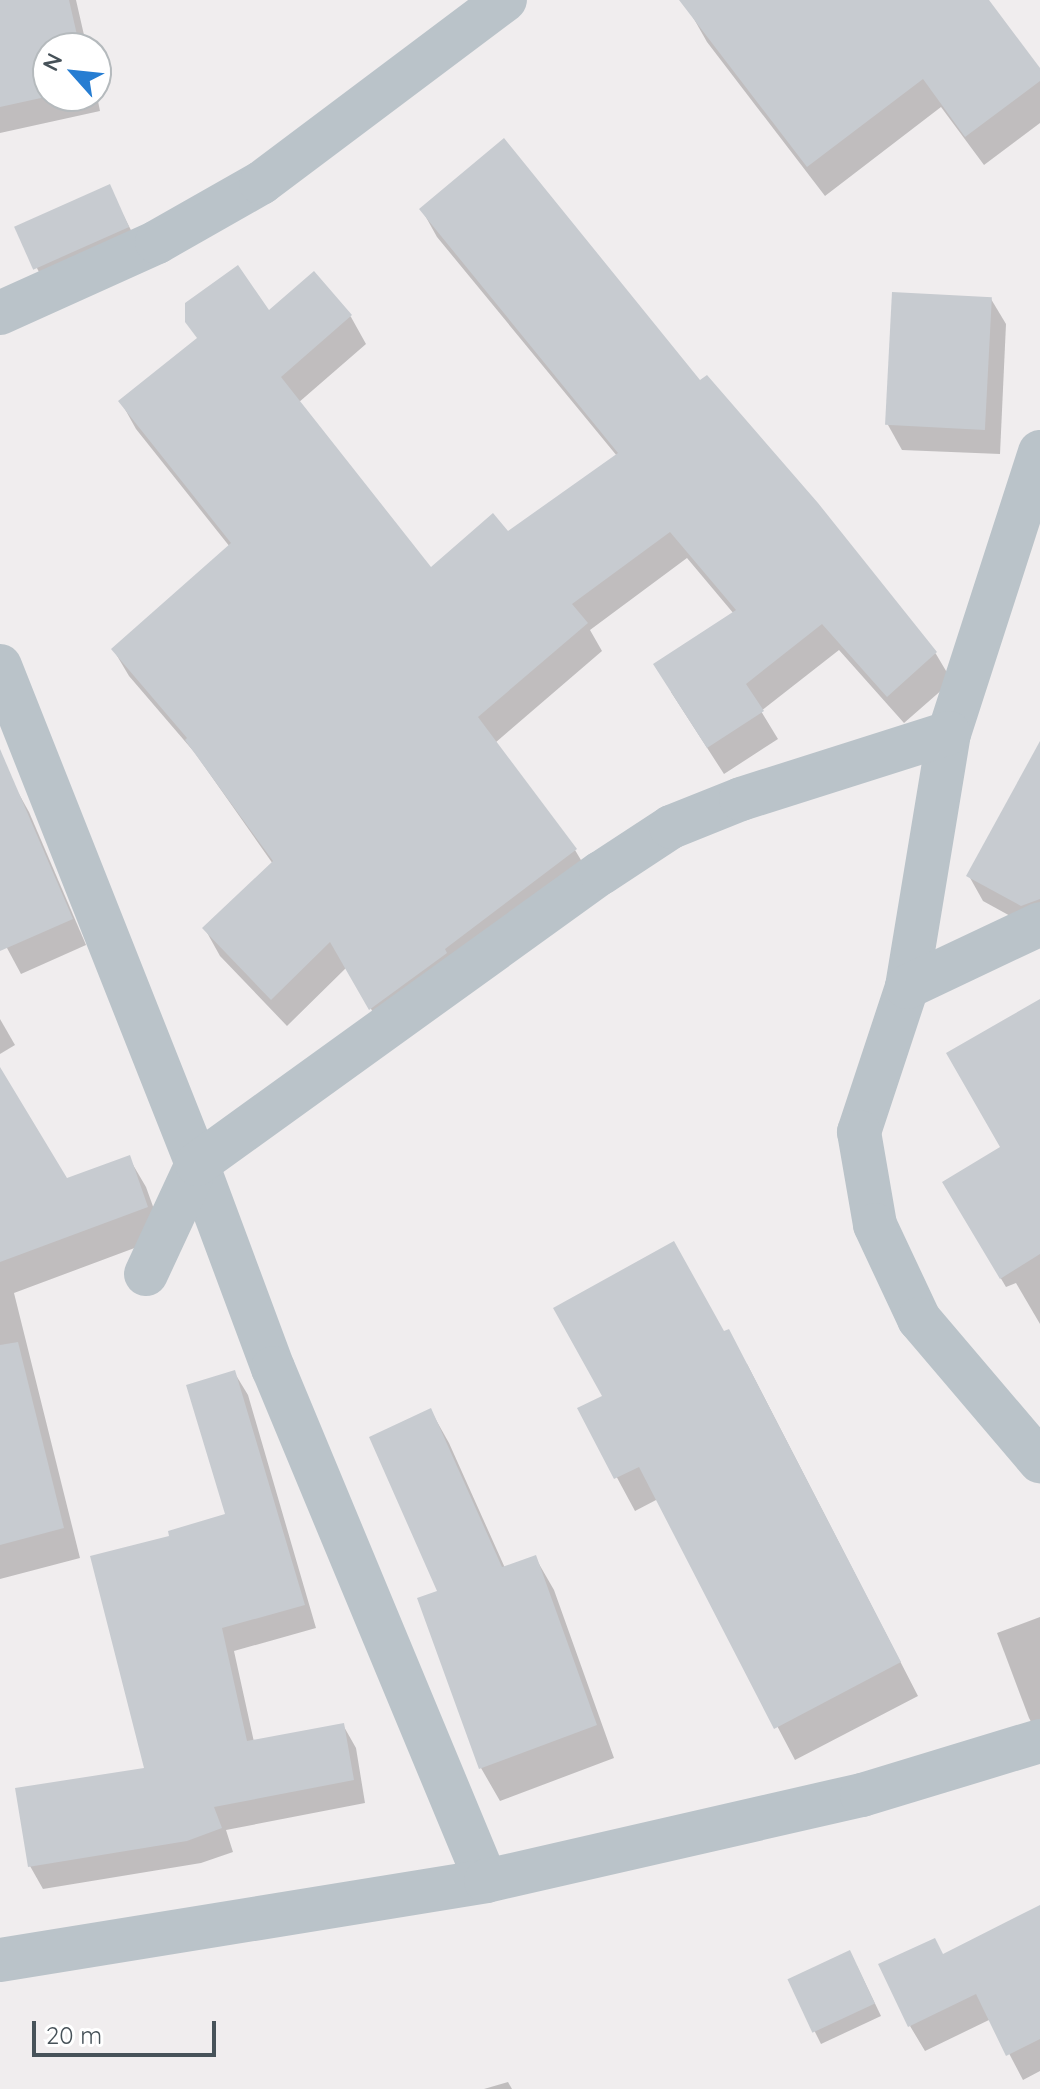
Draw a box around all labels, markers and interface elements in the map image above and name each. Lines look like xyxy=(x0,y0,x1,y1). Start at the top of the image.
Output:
north arrow xyxy=(32,32,112,112)
text: N xyxy=(36,48,69,76)
scale bar xyxy=(36,2005,220,2055)
text: 20 m xyxy=(46,2020,102,2050)

